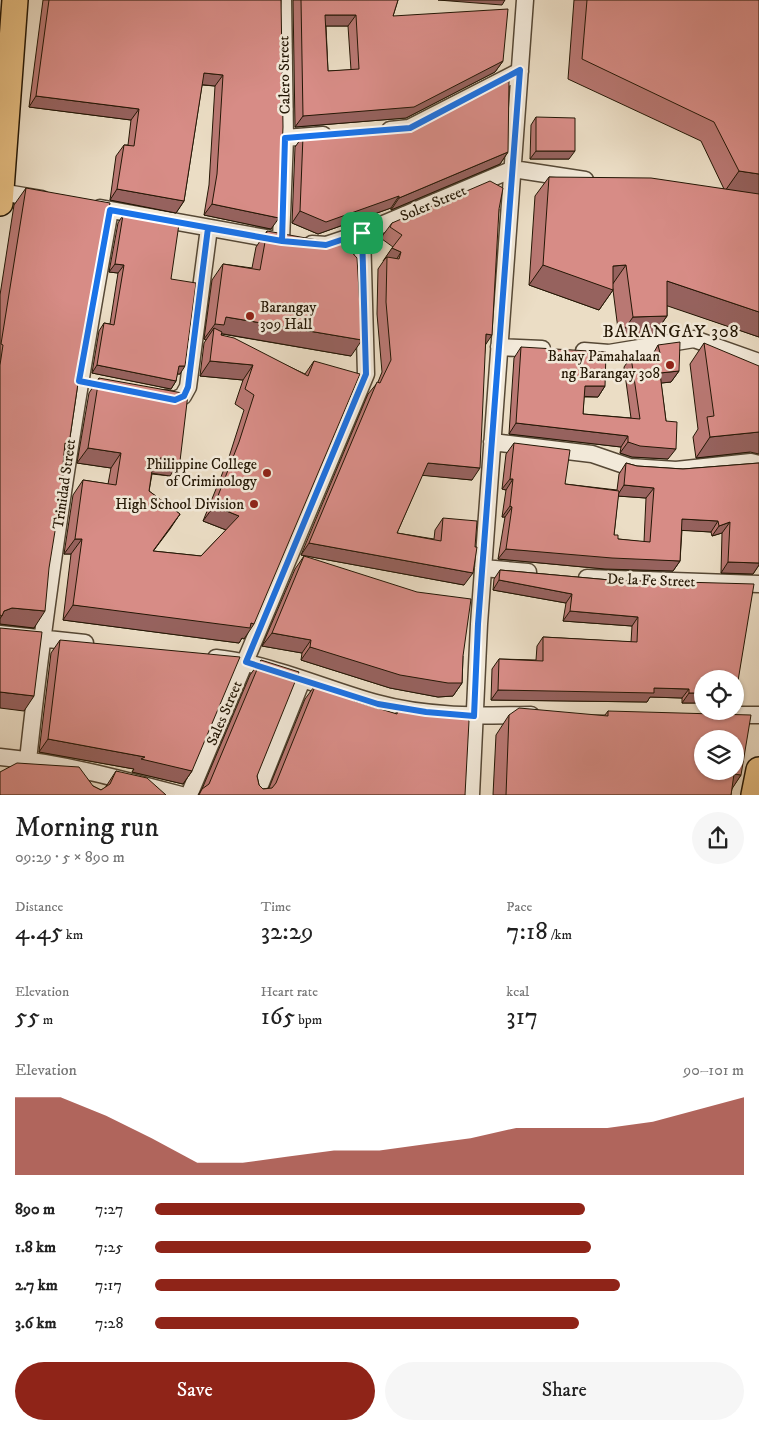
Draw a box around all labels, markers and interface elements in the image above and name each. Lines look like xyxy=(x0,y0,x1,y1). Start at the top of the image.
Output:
street label: Calero Street xyxy=(274,35,295,114)
street label: Soler Street xyxy=(397,181,469,226)
pin xyxy=(341,212,383,254)
icon: arrive xyxy=(348,219,376,247)
place label: Barangay 309 Hall xyxy=(260,298,317,334)
marker: Barangay 309 Hall xyxy=(244,310,256,322)
district label: BARANGAY 308 xyxy=(602,321,740,343)
place label: Bahay Pamahalaan ng Barangay 308 xyxy=(548,347,660,383)
marker: Bahay Pamahalaan ng Barangay 308 xyxy=(664,359,676,371)
street label: Trinidad Street xyxy=(49,437,80,530)
place label: Philippine College of Criminology xyxy=(146,455,258,491)
marker: Philippine College of Criminology xyxy=(261,467,273,479)
place label: High School Division xyxy=(115,495,244,514)
marker: High School Division xyxy=(248,498,260,510)
street label: De la Fe Street xyxy=(606,569,696,592)
map controls xyxy=(694,670,744,780)
button: locate xyxy=(694,670,744,720)
street label: Sales Street xyxy=(202,678,247,748)
button: layers xyxy=(694,730,744,780)
text: Morning run xyxy=(15,810,159,845)
button: share xyxy=(692,812,744,864)
text: 09:29 · 5 × 890 m xyxy=(15,847,125,867)
text: Distance xyxy=(15,898,63,916)
text: Time xyxy=(261,898,291,916)
text: Pace xyxy=(506,898,532,916)
text: 4.45 xyxy=(15,916,63,947)
text: 32:29 xyxy=(261,916,314,947)
text: 7:18 xyxy=(506,916,548,947)
text: km xyxy=(63,926,83,944)
text: /km xyxy=(548,926,572,944)
text: Elevation xyxy=(15,983,69,1001)
text: Heart rate xyxy=(261,983,318,1001)
text: kcal xyxy=(506,983,529,1001)
text: 55 xyxy=(15,1001,40,1032)
text: 165 xyxy=(261,1001,295,1032)
text: 317 xyxy=(506,1001,538,1032)
text: m xyxy=(40,1011,53,1029)
text: bpm xyxy=(295,1011,322,1029)
text: Elevation xyxy=(15,1060,77,1080)
text: 90–101 m xyxy=(683,1060,744,1080)
text: 890 m xyxy=(15,1199,55,1219)
text: 7:27 xyxy=(95,1199,124,1219)
text: 1.8 km xyxy=(15,1237,56,1257)
text: 7:25 xyxy=(95,1237,123,1257)
text: 2.7 km xyxy=(15,1275,58,1295)
text: 7:17 xyxy=(95,1275,122,1295)
text: 3.6 km xyxy=(15,1313,56,1333)
text: 7:28 xyxy=(95,1313,123,1333)
button: Save xyxy=(15,1362,375,1420)
button: Share xyxy=(385,1362,744,1420)

